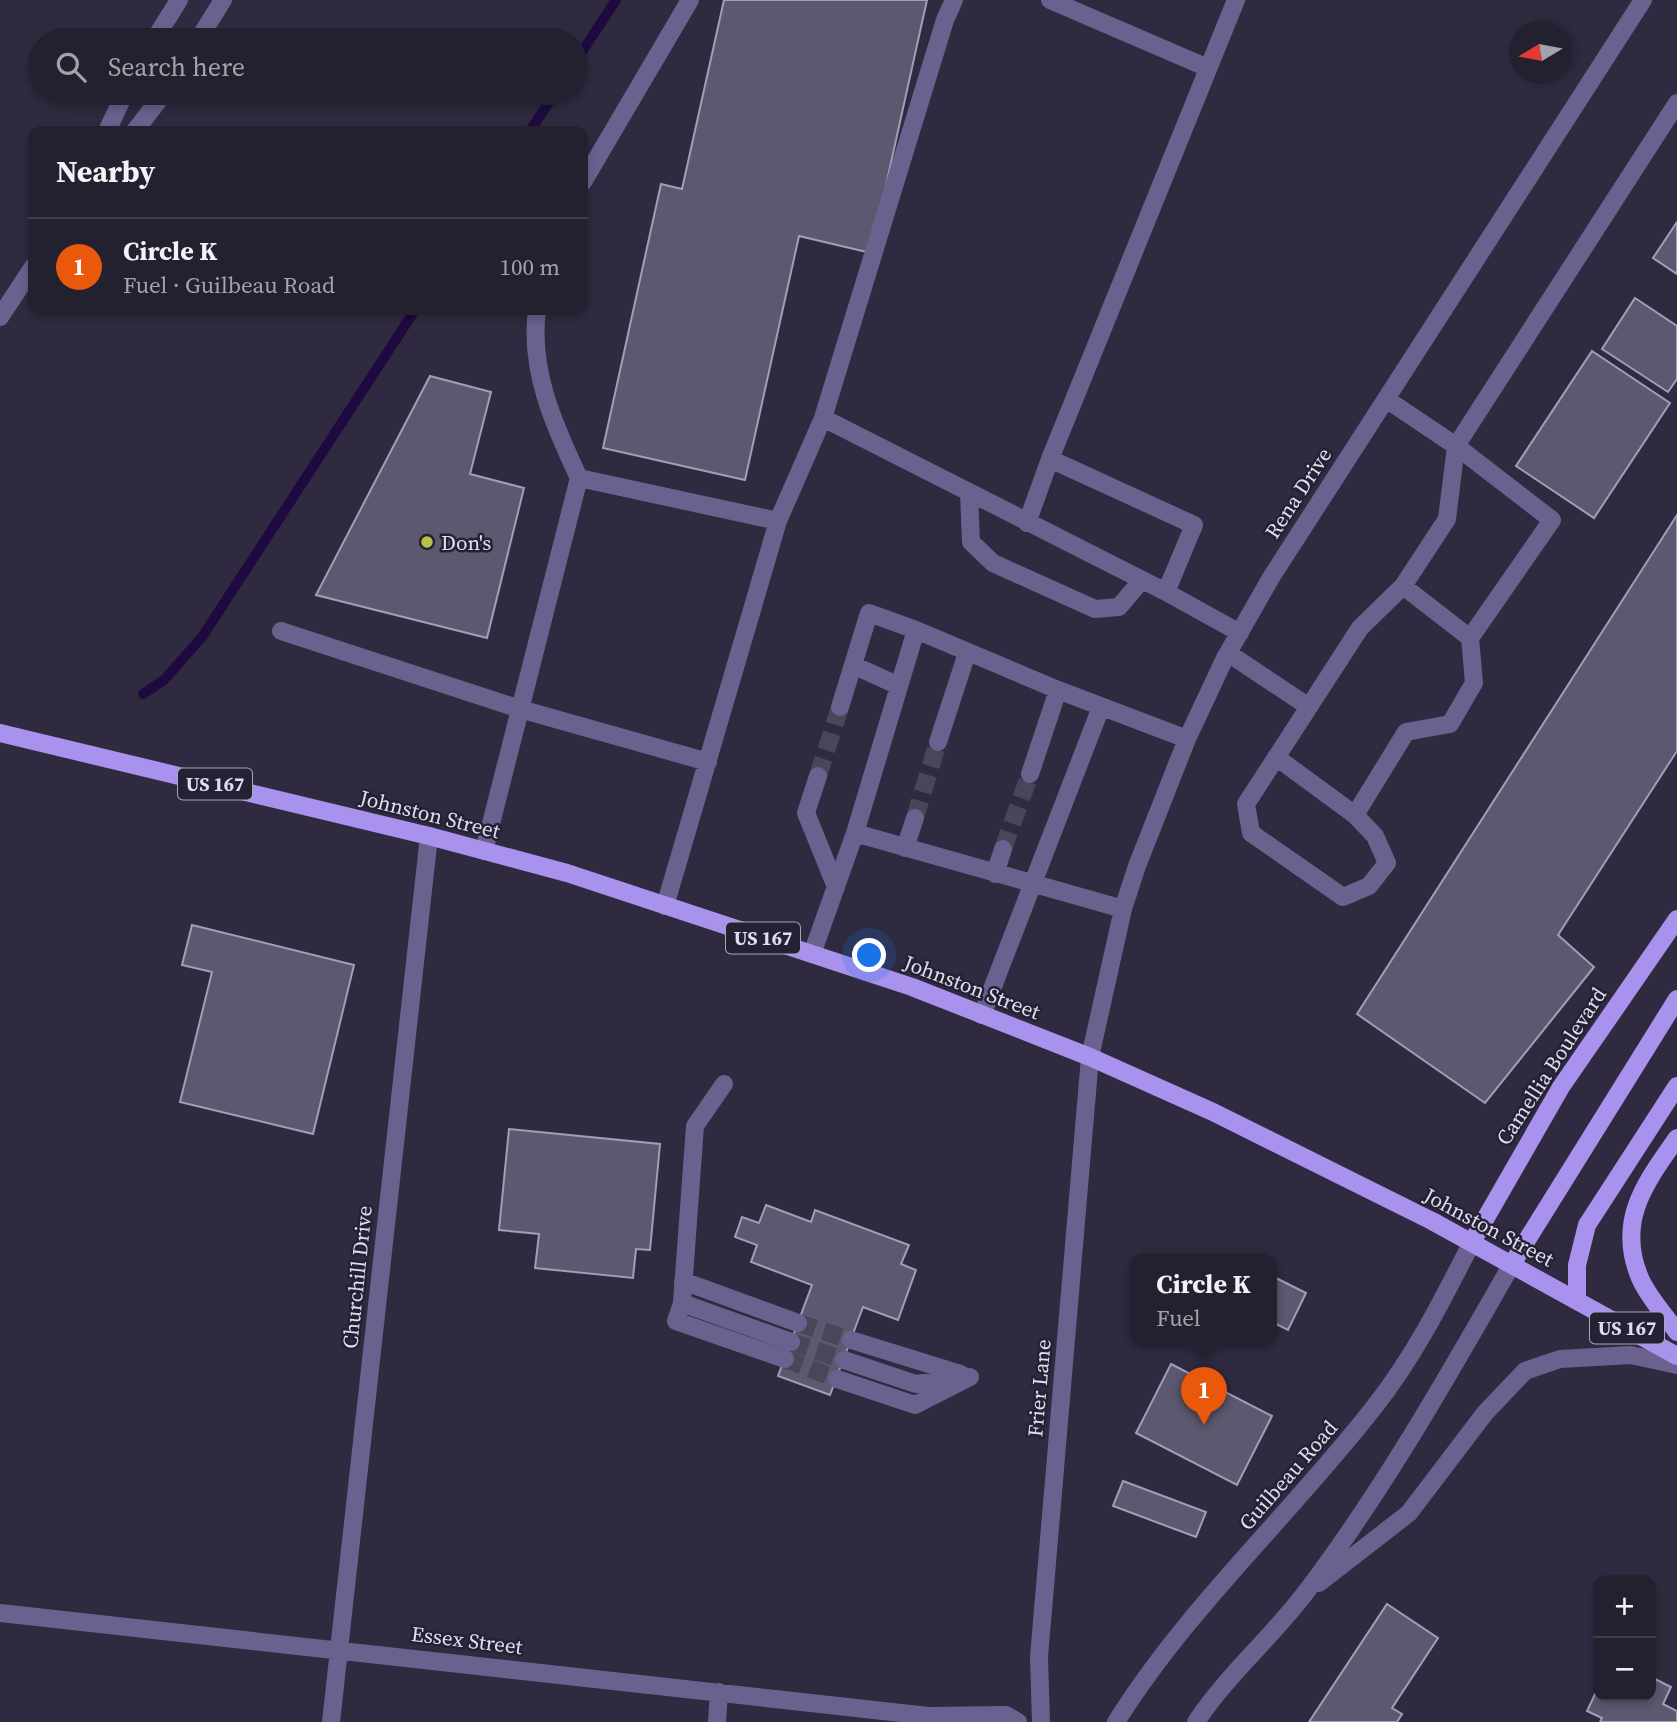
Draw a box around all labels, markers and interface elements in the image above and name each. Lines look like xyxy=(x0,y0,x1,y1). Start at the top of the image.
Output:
north arrow xyxy=(1509,21,1572,84)
search box xyxy=(28,28,588,105)
icon: search xyxy=(52,48,90,86)
text: Search here xyxy=(108,49,245,85)
text: Nearby xyxy=(56,151,155,192)
text: Circle K xyxy=(123,233,217,269)
text: 1 xyxy=(73,251,85,283)
text: 100 m xyxy=(499,251,560,283)
text: Fuel · Guilbeau Road xyxy=(123,269,335,301)
street label: Rena Drive xyxy=(1258,442,1338,544)
place label: Don's xyxy=(441,528,491,557)
marker: Don's xyxy=(419,534,435,550)
road number: US 167 xyxy=(178,768,252,800)
street label: Johnston Street xyxy=(356,782,503,845)
road number: US 167 xyxy=(726,922,800,954)
your location xyxy=(852,938,886,972)
street label: Johnston Street xyxy=(899,947,1044,1026)
street label: Camellia Boulevard xyxy=(1489,981,1613,1150)
street label: Johnston Street xyxy=(1418,1180,1559,1274)
street label: Churchill Drive xyxy=(335,1204,379,1350)
popup xyxy=(1130,1254,1277,1345)
text: Circle K xyxy=(1156,1266,1251,1302)
text: Fuel xyxy=(1156,1302,1201,1334)
road number: US 167 xyxy=(1590,1312,1664,1344)
street label: Frier Lane xyxy=(1020,1338,1058,1438)
pin: 1 xyxy=(1181,1367,1227,1425)
street label: Guilbeau Road xyxy=(1232,1414,1344,1536)
map controls xyxy=(1593,1575,1656,1701)
button: + xyxy=(1593,1575,1656,1638)
street label: Essex Street xyxy=(410,1619,524,1661)
button: − xyxy=(1593,1638,1656,1701)

